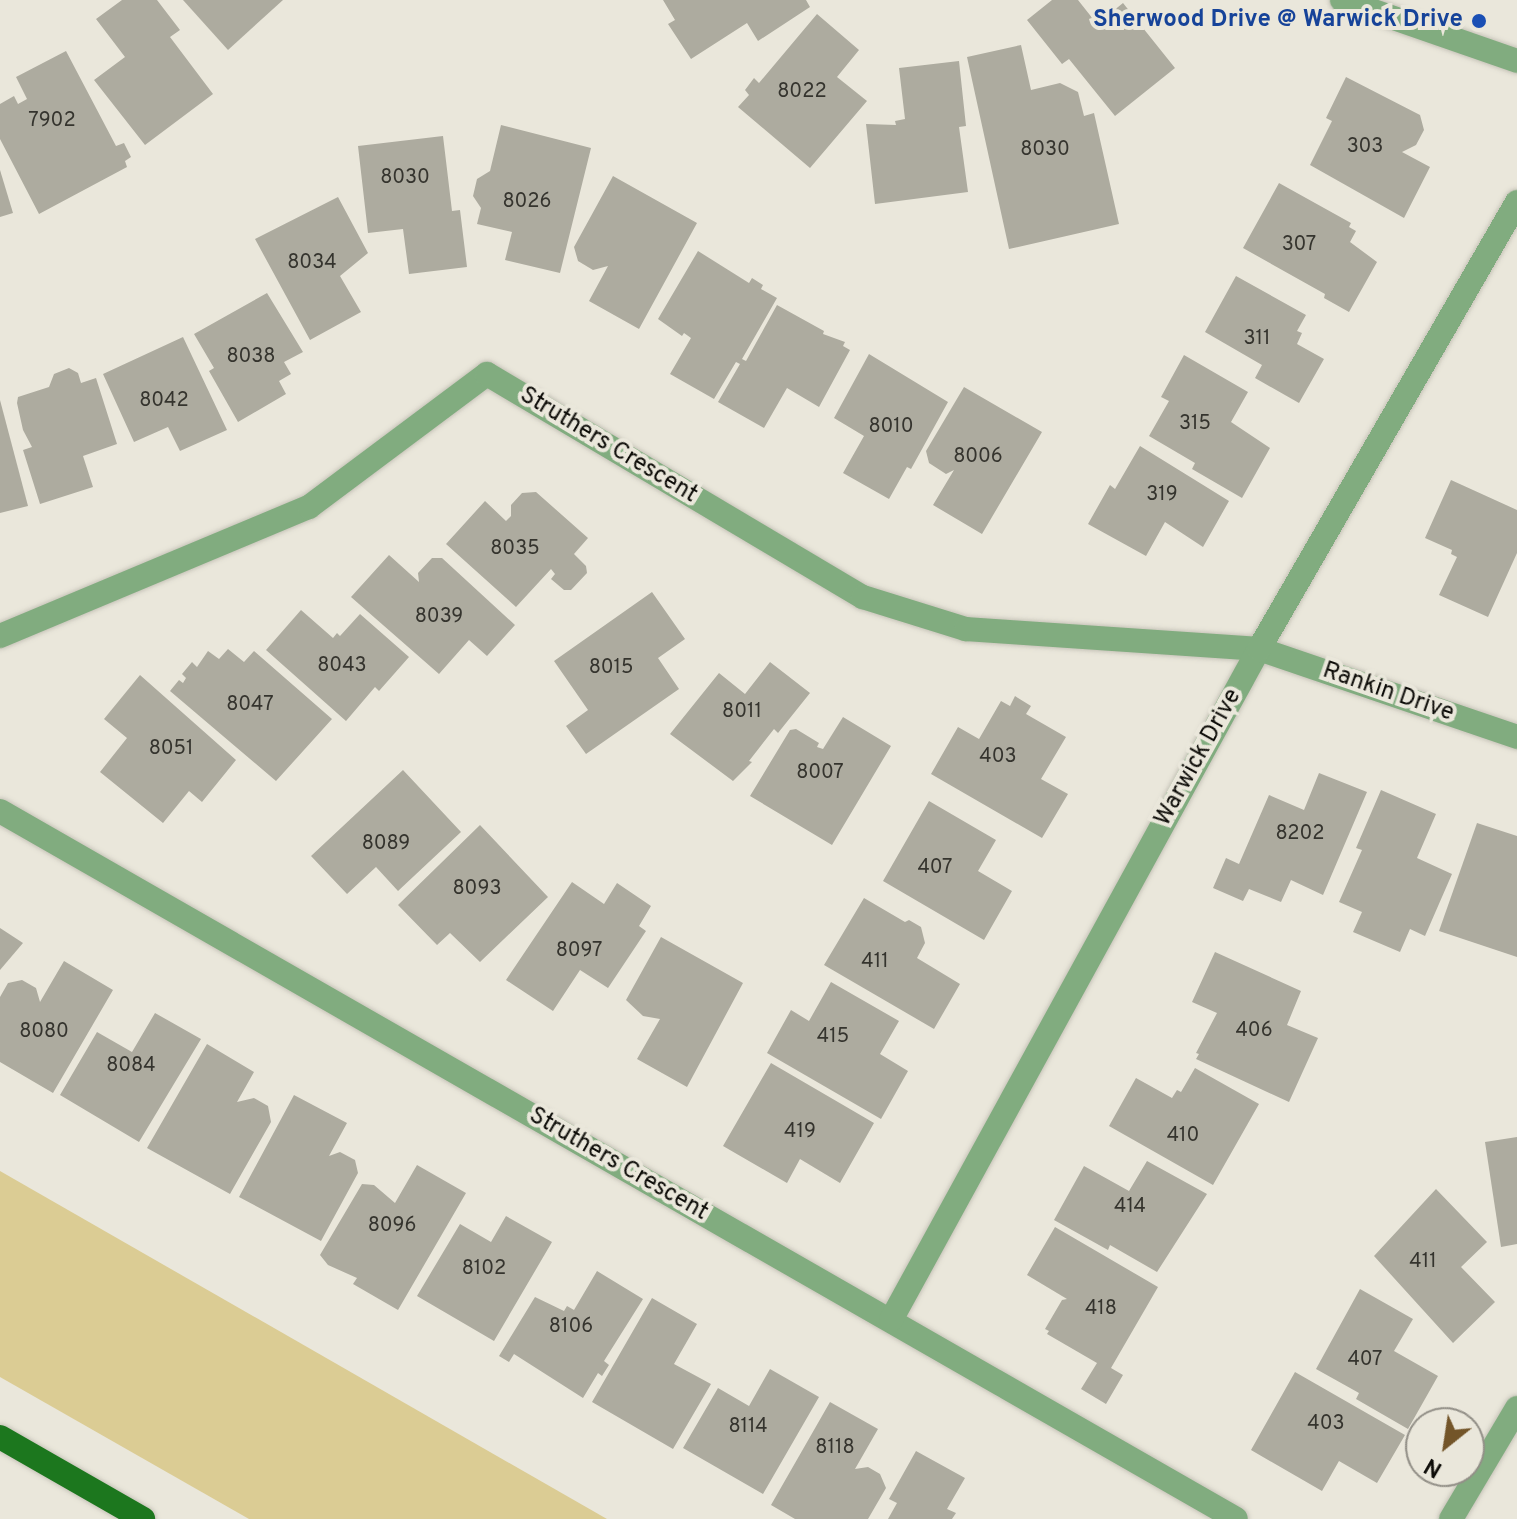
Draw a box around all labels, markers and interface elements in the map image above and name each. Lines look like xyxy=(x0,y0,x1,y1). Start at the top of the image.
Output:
place label: Sherwood Drive @ Warwick Drive xyxy=(1093,7,1463,35)
marker: Sherwood Drive @ Warwick Drive xyxy=(1470,12,1488,30)
house number: 8022 xyxy=(777,80,827,104)
house number: 7902 xyxy=(28,109,76,133)
house number: 303 xyxy=(1347,135,1383,159)
house number: 8030 xyxy=(1020,138,1070,162)
house number: 8030 xyxy=(380,166,430,190)
house number: 8026 xyxy=(502,190,552,214)
house number: 307 xyxy=(1282,233,1316,257)
house number: 8034 xyxy=(287,251,337,275)
house number: 311 xyxy=(1244,327,1270,351)
house number: 8038 xyxy=(226,345,276,369)
street label: Struthers Crescent xyxy=(514,382,702,510)
house number: 8042 xyxy=(139,389,189,413)
house number: 315 xyxy=(1179,412,1211,436)
house number: 8010 xyxy=(868,415,914,439)
house number: 8006 xyxy=(953,445,1003,469)
house number: 319 xyxy=(1146,483,1178,507)
house number: 8035 xyxy=(490,537,540,561)
house number: 8039 xyxy=(415,605,463,629)
house number: 8043 xyxy=(317,654,367,678)
house number: 8015 xyxy=(589,656,633,680)
street label: Rankin Drive xyxy=(1319,657,1457,729)
street label: Warwick Drive xyxy=(1149,684,1249,832)
house number: 8047 xyxy=(226,693,274,717)
house number: 8011 xyxy=(722,700,762,724)
house number: 8051 xyxy=(149,737,193,761)
house number: 403 xyxy=(979,745,1017,769)
house number: 8007 xyxy=(796,761,844,785)
house number: 8202 xyxy=(1275,822,1325,846)
house number: 8089 xyxy=(362,832,410,856)
house number: 407 xyxy=(917,856,953,880)
house number: 8093 xyxy=(453,877,501,901)
house number: 8097 xyxy=(556,939,602,963)
house number: 411 xyxy=(861,950,889,974)
house number: 406 xyxy=(1235,1019,1273,1043)
house number: 8080 xyxy=(19,1020,69,1044)
house number: 415 xyxy=(817,1025,849,1049)
house number: 8084 xyxy=(106,1054,156,1078)
street label: Struthers Crescent xyxy=(523,1102,713,1228)
house number: 419 xyxy=(784,1120,816,1144)
house number: 410 xyxy=(1167,1124,1199,1148)
house number: 414 xyxy=(1114,1195,1146,1219)
house number: 8096 xyxy=(368,1214,416,1238)
house number: 411 xyxy=(1409,1250,1437,1274)
house number: 8102 xyxy=(462,1257,506,1281)
house number: 418 xyxy=(1085,1297,1117,1321)
house number: 8106 xyxy=(549,1315,593,1339)
house number: 407 xyxy=(1347,1348,1383,1372)
north arrow xyxy=(1405,1407,1485,1487)
house number: 403 xyxy=(1307,1412,1345,1436)
house number: 8114 xyxy=(728,1415,768,1439)
house number: 8118 xyxy=(815,1436,855,1460)
text: N xyxy=(1420,1451,1447,1482)

